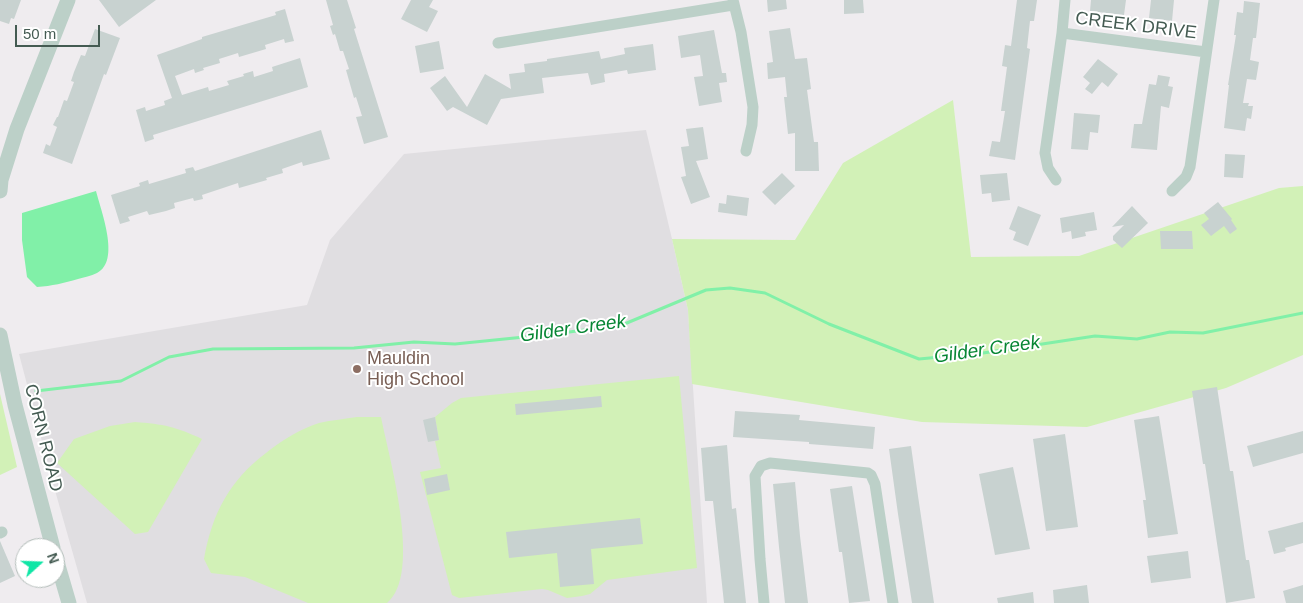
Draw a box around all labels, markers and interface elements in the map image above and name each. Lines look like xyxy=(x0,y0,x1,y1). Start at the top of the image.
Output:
street label: CREEK DRIVE xyxy=(1074,8,1198,44)
scale bar xyxy=(18,15,102,47)
text: 50 m xyxy=(23,25,56,42)
water label: Gilder Creek xyxy=(519,310,627,348)
water label: Gilder Creek xyxy=(933,331,1041,369)
place label: Mauldin High School xyxy=(367,348,464,390)
marker: Mauldin High School xyxy=(351,363,363,375)
street label: CORN ROAD xyxy=(19,382,67,494)
north arrow xyxy=(15,538,65,588)
text: N xyxy=(44,551,62,566)

